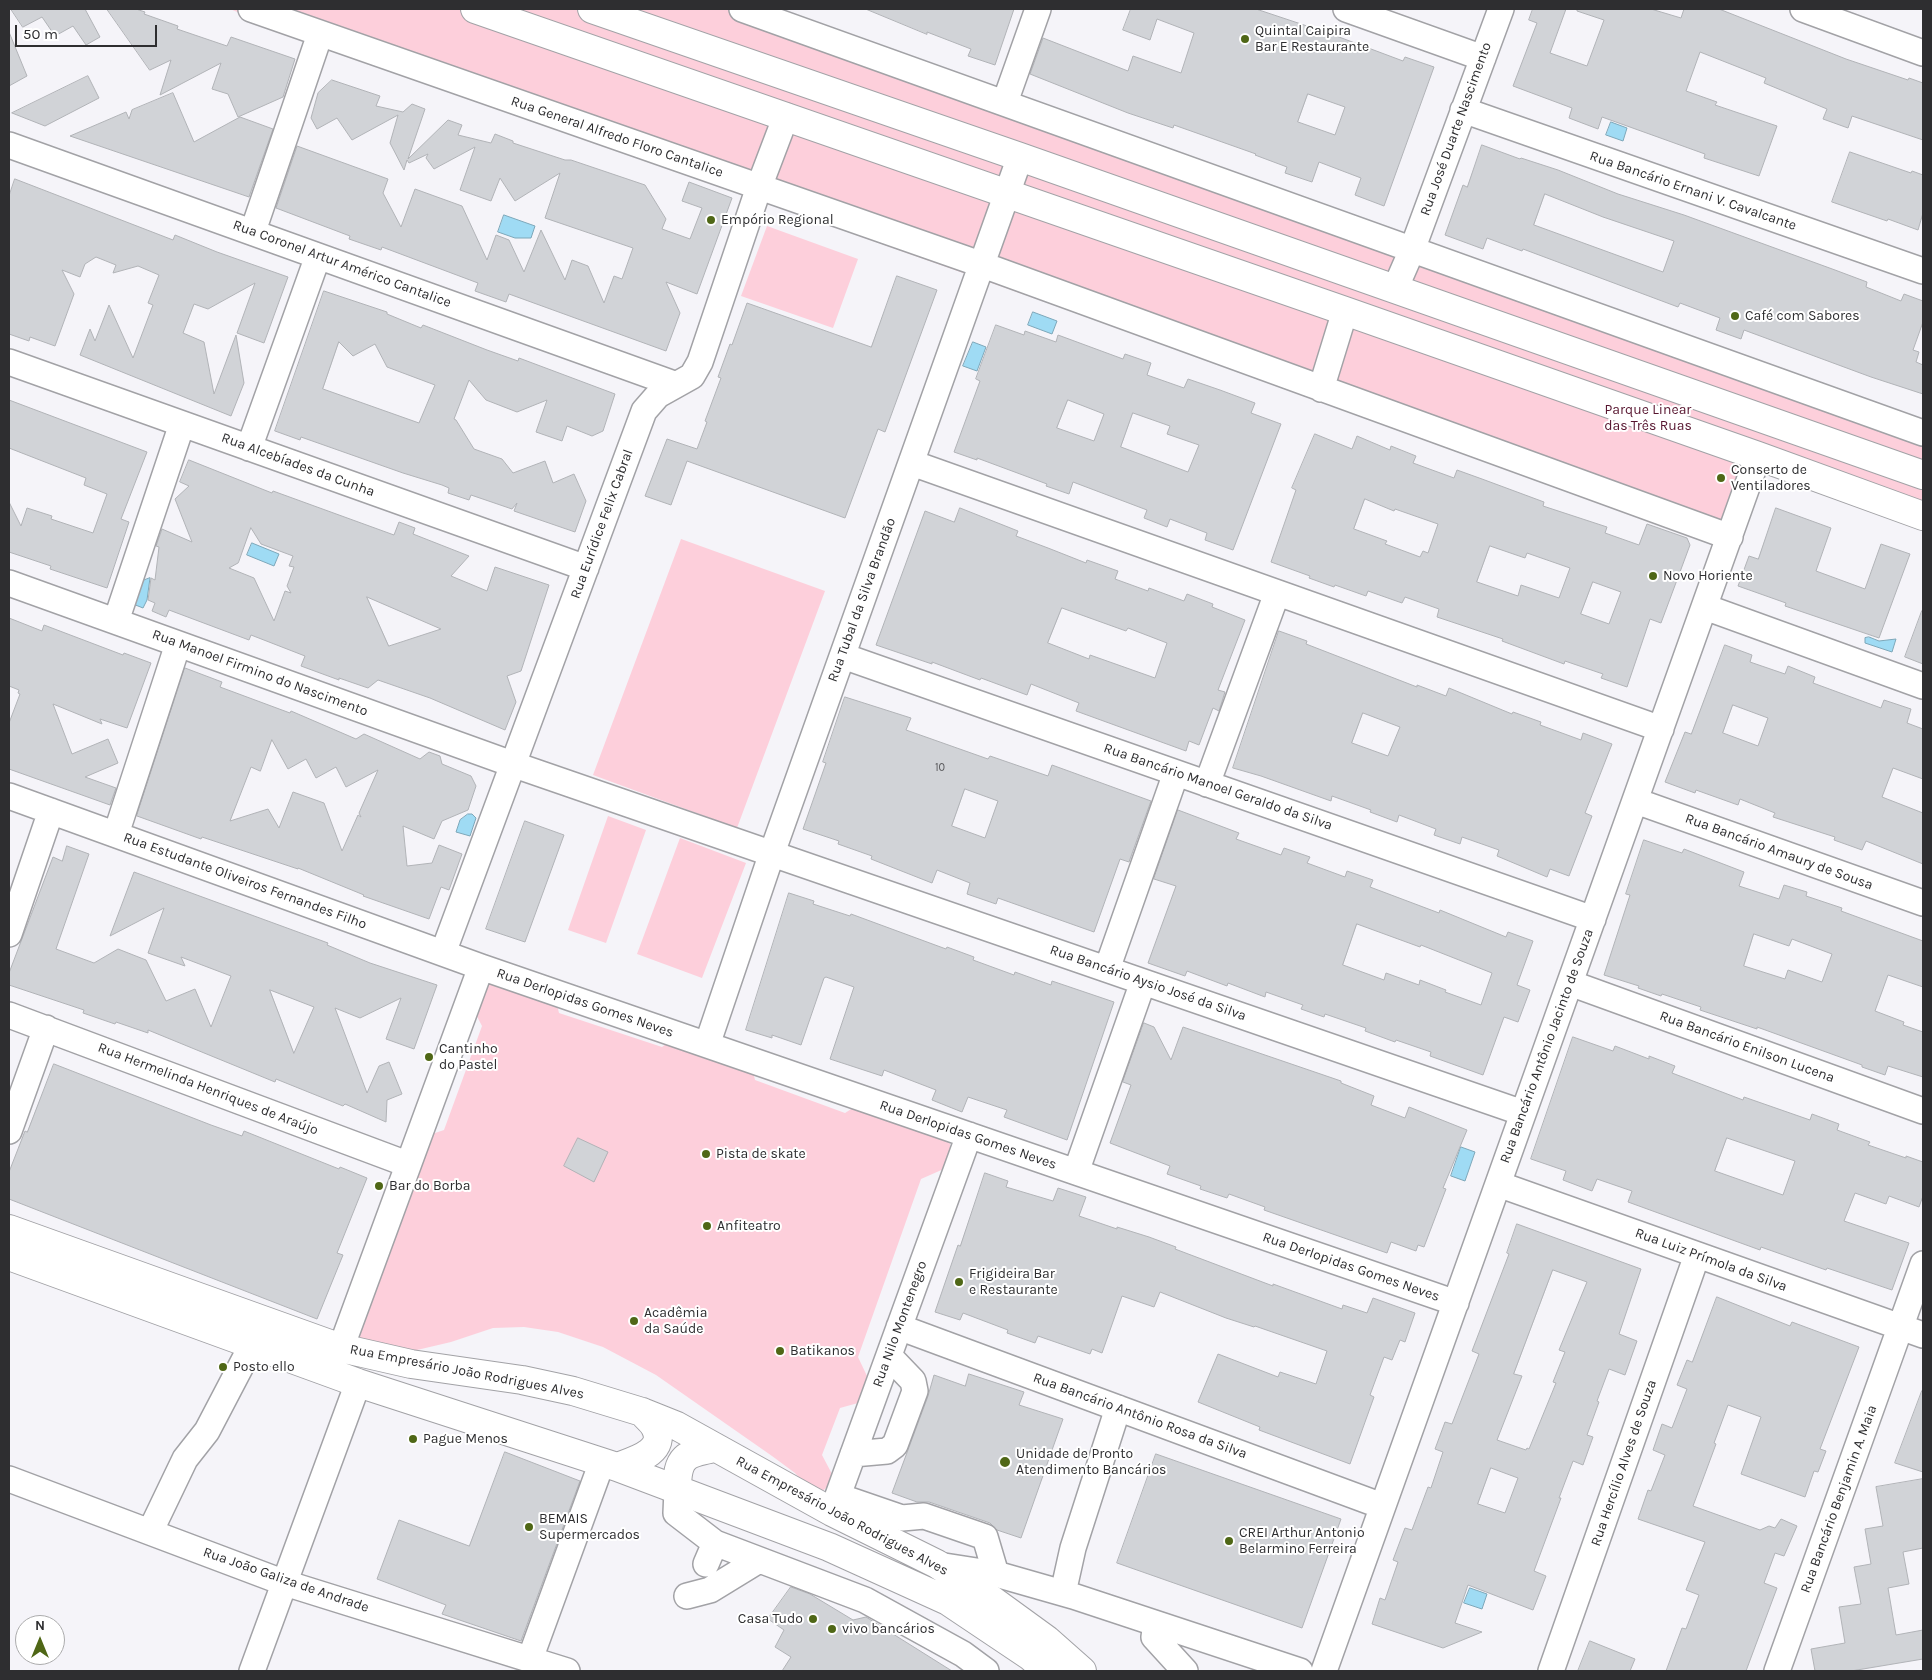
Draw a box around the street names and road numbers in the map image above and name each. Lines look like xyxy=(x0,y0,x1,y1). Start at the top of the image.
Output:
street label: Rua José Duarte Nascimento xyxy=(1417,40,1495,218)
street label: Rua General Alfredo Floro Cantalice xyxy=(509,93,725,181)
street label: Rua Bancário Ernani V. Cavalcante xyxy=(1587,148,1799,234)
street label: Rua Coronel Artur Américo Cantalice xyxy=(231,217,453,311)
street label: Rua Alcebíades da Cunha xyxy=(219,429,377,501)
street label: Rua Eurídice Felix Cabral xyxy=(567,447,637,601)
street label: Rua Tubal da Silva Brandão xyxy=(824,516,900,684)
street label: Rua Manoel Firmino do Nascimento xyxy=(150,626,370,720)
street label: Rua Bancário Manoel Geraldo da Silva xyxy=(1101,740,1335,834)
street label: Rua Bancário Amaury de Sousa xyxy=(1683,810,1875,894)
street label: Rua Estudante Oliveiros Fernandes Filho xyxy=(121,829,369,933)
street label: Rua Bancário Antônio Jacinto de Souza xyxy=(1497,926,1597,1166)
street label: Rua Bancário Aysio José da Silva xyxy=(1048,941,1248,1025)
street label: Rua Derlopidas Gomes Neves xyxy=(494,965,676,1041)
street label: Rua Bancário Enilson Lucena xyxy=(1657,1007,1837,1087)
street label: Rua Hermelinda Henriques de Araújo xyxy=(95,1039,321,1139)
street label: Rua Derlopidas Gomes Neves xyxy=(877,1097,1059,1173)
street label: Rua Luiz Prímola da Silva xyxy=(1633,1225,1789,1295)
street label: Rua Derlopidas Gomes Neves xyxy=(1260,1229,1442,1305)
street label: Rua Nilo Montenegro xyxy=(869,1258,931,1390)
street label: Rua Empresário João Rodrigues Alves xyxy=(348,1341,586,1403)
street label: Rua Bancário Antônio Rosa da Silva xyxy=(1031,1369,1249,1463)
street label: Rua Hercílio Alves de Souza xyxy=(1588,1378,1660,1548)
street label: Rua Bancário Benjamin A. Maia xyxy=(1797,1403,1881,1595)
street label: Rua Empresário João Rodrigues Alves xyxy=(733,1453,951,1579)
street label: Rua João Galiza de Andrade xyxy=(201,1544,371,1616)

